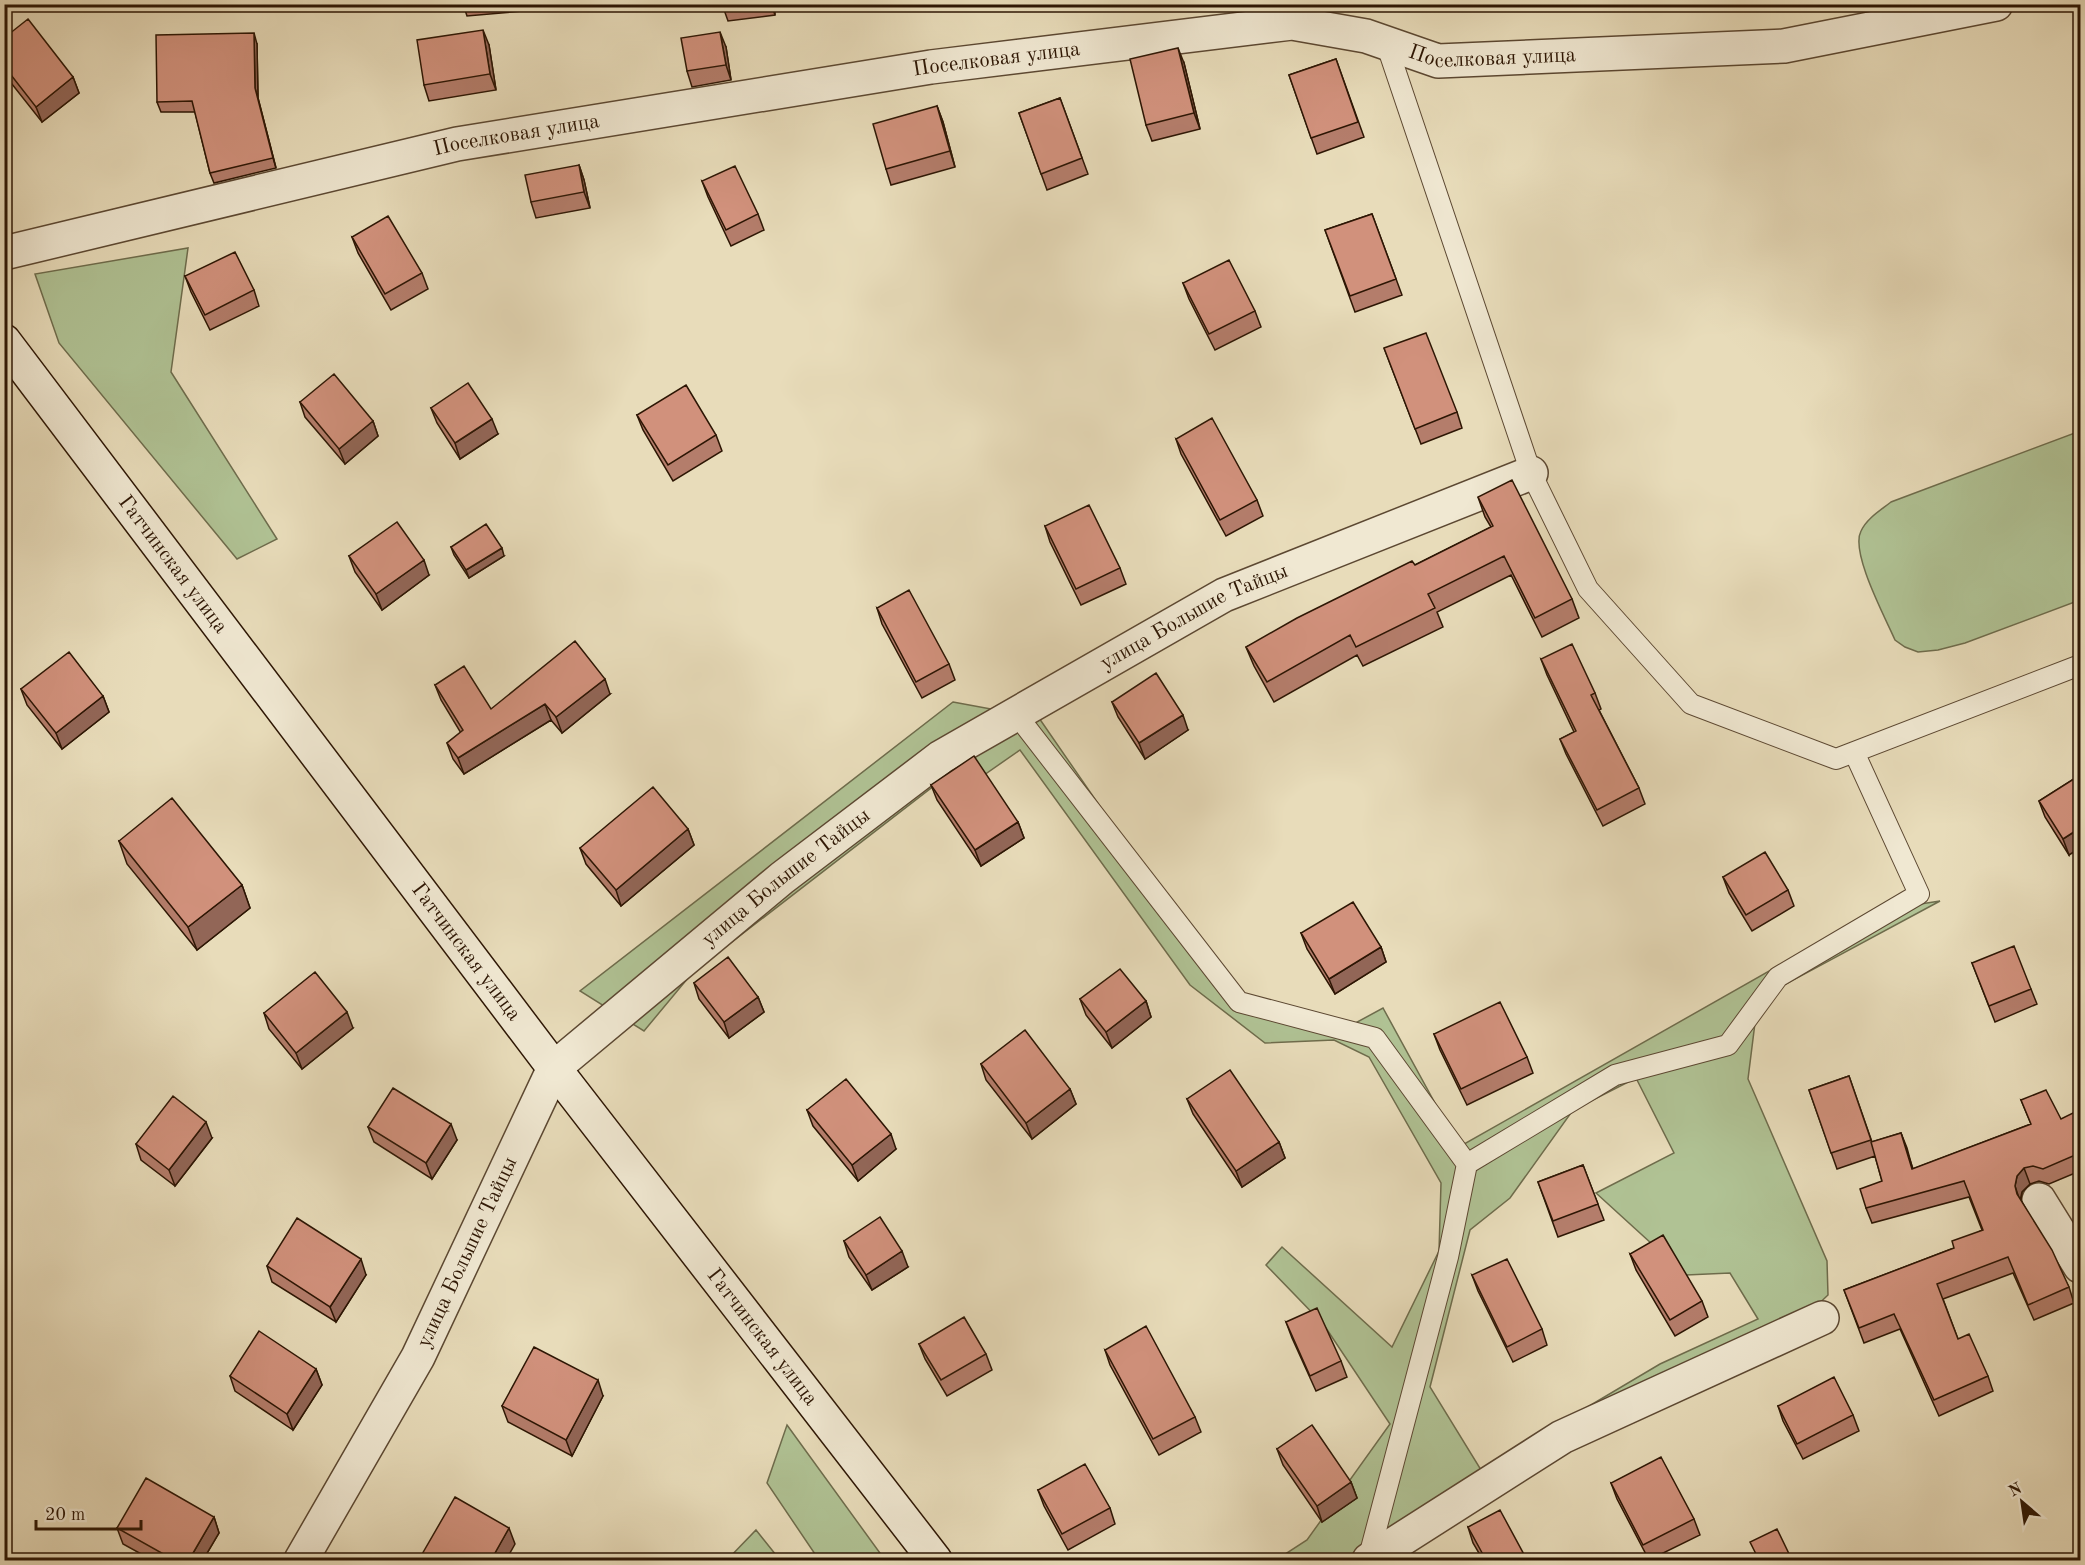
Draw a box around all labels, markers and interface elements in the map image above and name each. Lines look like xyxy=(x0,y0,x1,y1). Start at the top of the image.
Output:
street label: Поселковая улица xyxy=(911,38,1081,80)
street label: Поселковая улица xyxy=(1406,41,1576,72)
street label: Поселковая улица xyxy=(431,111,601,160)
street label: Гатчинская улица xyxy=(114,491,232,637)
street label: улица Большие Тайцы xyxy=(1097,560,1291,674)
street label: улица Большие Тайцы xyxy=(698,804,874,950)
street label: Гатчинская улица xyxy=(407,879,525,1025)
street label: улица Большие Тайцы xyxy=(413,1154,521,1351)
street label: Гатчинская улица xyxy=(703,1265,822,1409)
north arrow xyxy=(1992,1472,2052,1532)
text: N xyxy=(2006,1480,2026,1501)
scale bar xyxy=(36,1493,141,1531)
text: 20 m xyxy=(45,1506,85,1524)

